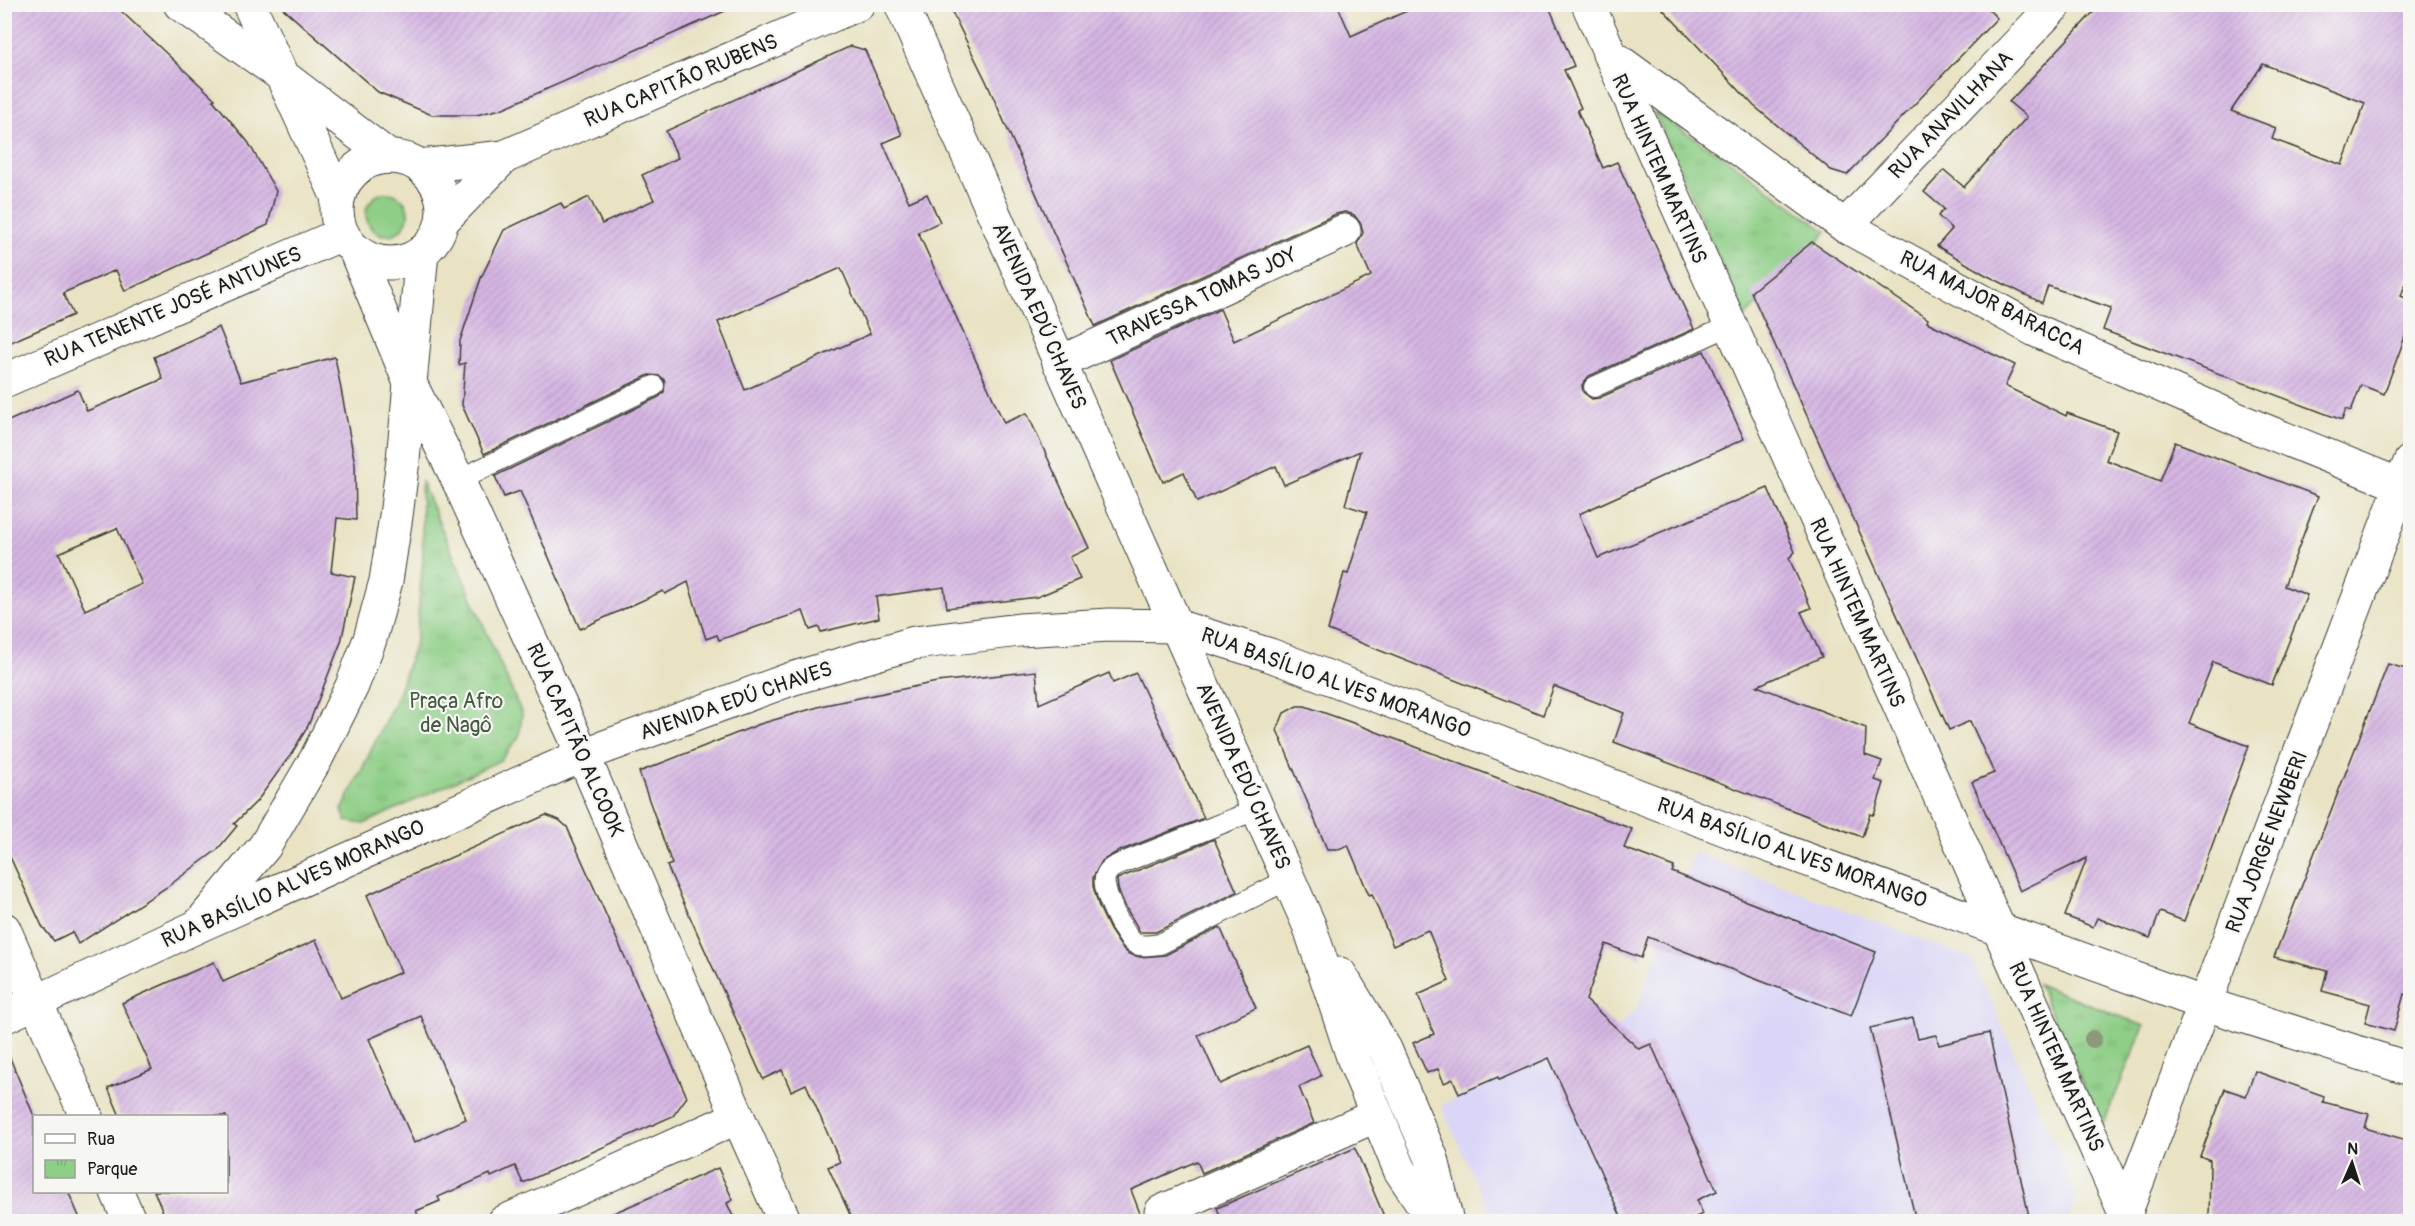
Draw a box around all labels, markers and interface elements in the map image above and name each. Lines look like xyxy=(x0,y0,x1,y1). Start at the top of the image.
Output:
street label: RUA CAPITÃO RUBENS xyxy=(580,28,782,134)
street label: RUA ANAVILHANA xyxy=(1883,45,2019,185)
street label: RUA HINTEM MARTINS xyxy=(1605,70,1713,268)
street label: AVENIDA EDÚ CHAVES xyxy=(986,218,1092,414)
street label: RUA TENENTE JOSÉ ANTUNES xyxy=(40,240,306,374)
street label: TRAVESSA TOMAS JOY xyxy=(1102,241,1302,353)
street label: RUA MAJOR BARACCA xyxy=(1895,245,2089,361)
street label: RUA HINTEM MARTINS xyxy=(1803,514,1911,712)
street label: RUA BASÍLIO ALVES MORANGO xyxy=(1197,622,1475,744)
street label: RUA CAPITÃO ALCOOK xyxy=(520,639,630,841)
street label: AVENIDA EDÚ CHAVES xyxy=(636,655,836,747)
street label: AVENIDA EDÚ CHAVES xyxy=(1190,678,1296,874)
park label: Praça Afro de Nagô xyxy=(409,688,503,739)
street label: RUA JORGE NEWBERI xyxy=(2220,747,2314,937)
street label: RUA BASÍLIO ALVES MORANGO xyxy=(1653,792,1931,914)
street label: RUA BASÍLIO ALVES MORANGO xyxy=(157,814,429,954)
street label: RUA HINTEM MARTINS xyxy=(2002,958,2110,1156)
legend xyxy=(33,1115,228,1193)
text: Rua xyxy=(87,1128,115,1151)
north arrow xyxy=(2322,1133,2382,1193)
text: N xyxy=(2347,1139,2359,1159)
text: Parque xyxy=(87,1158,137,1181)

